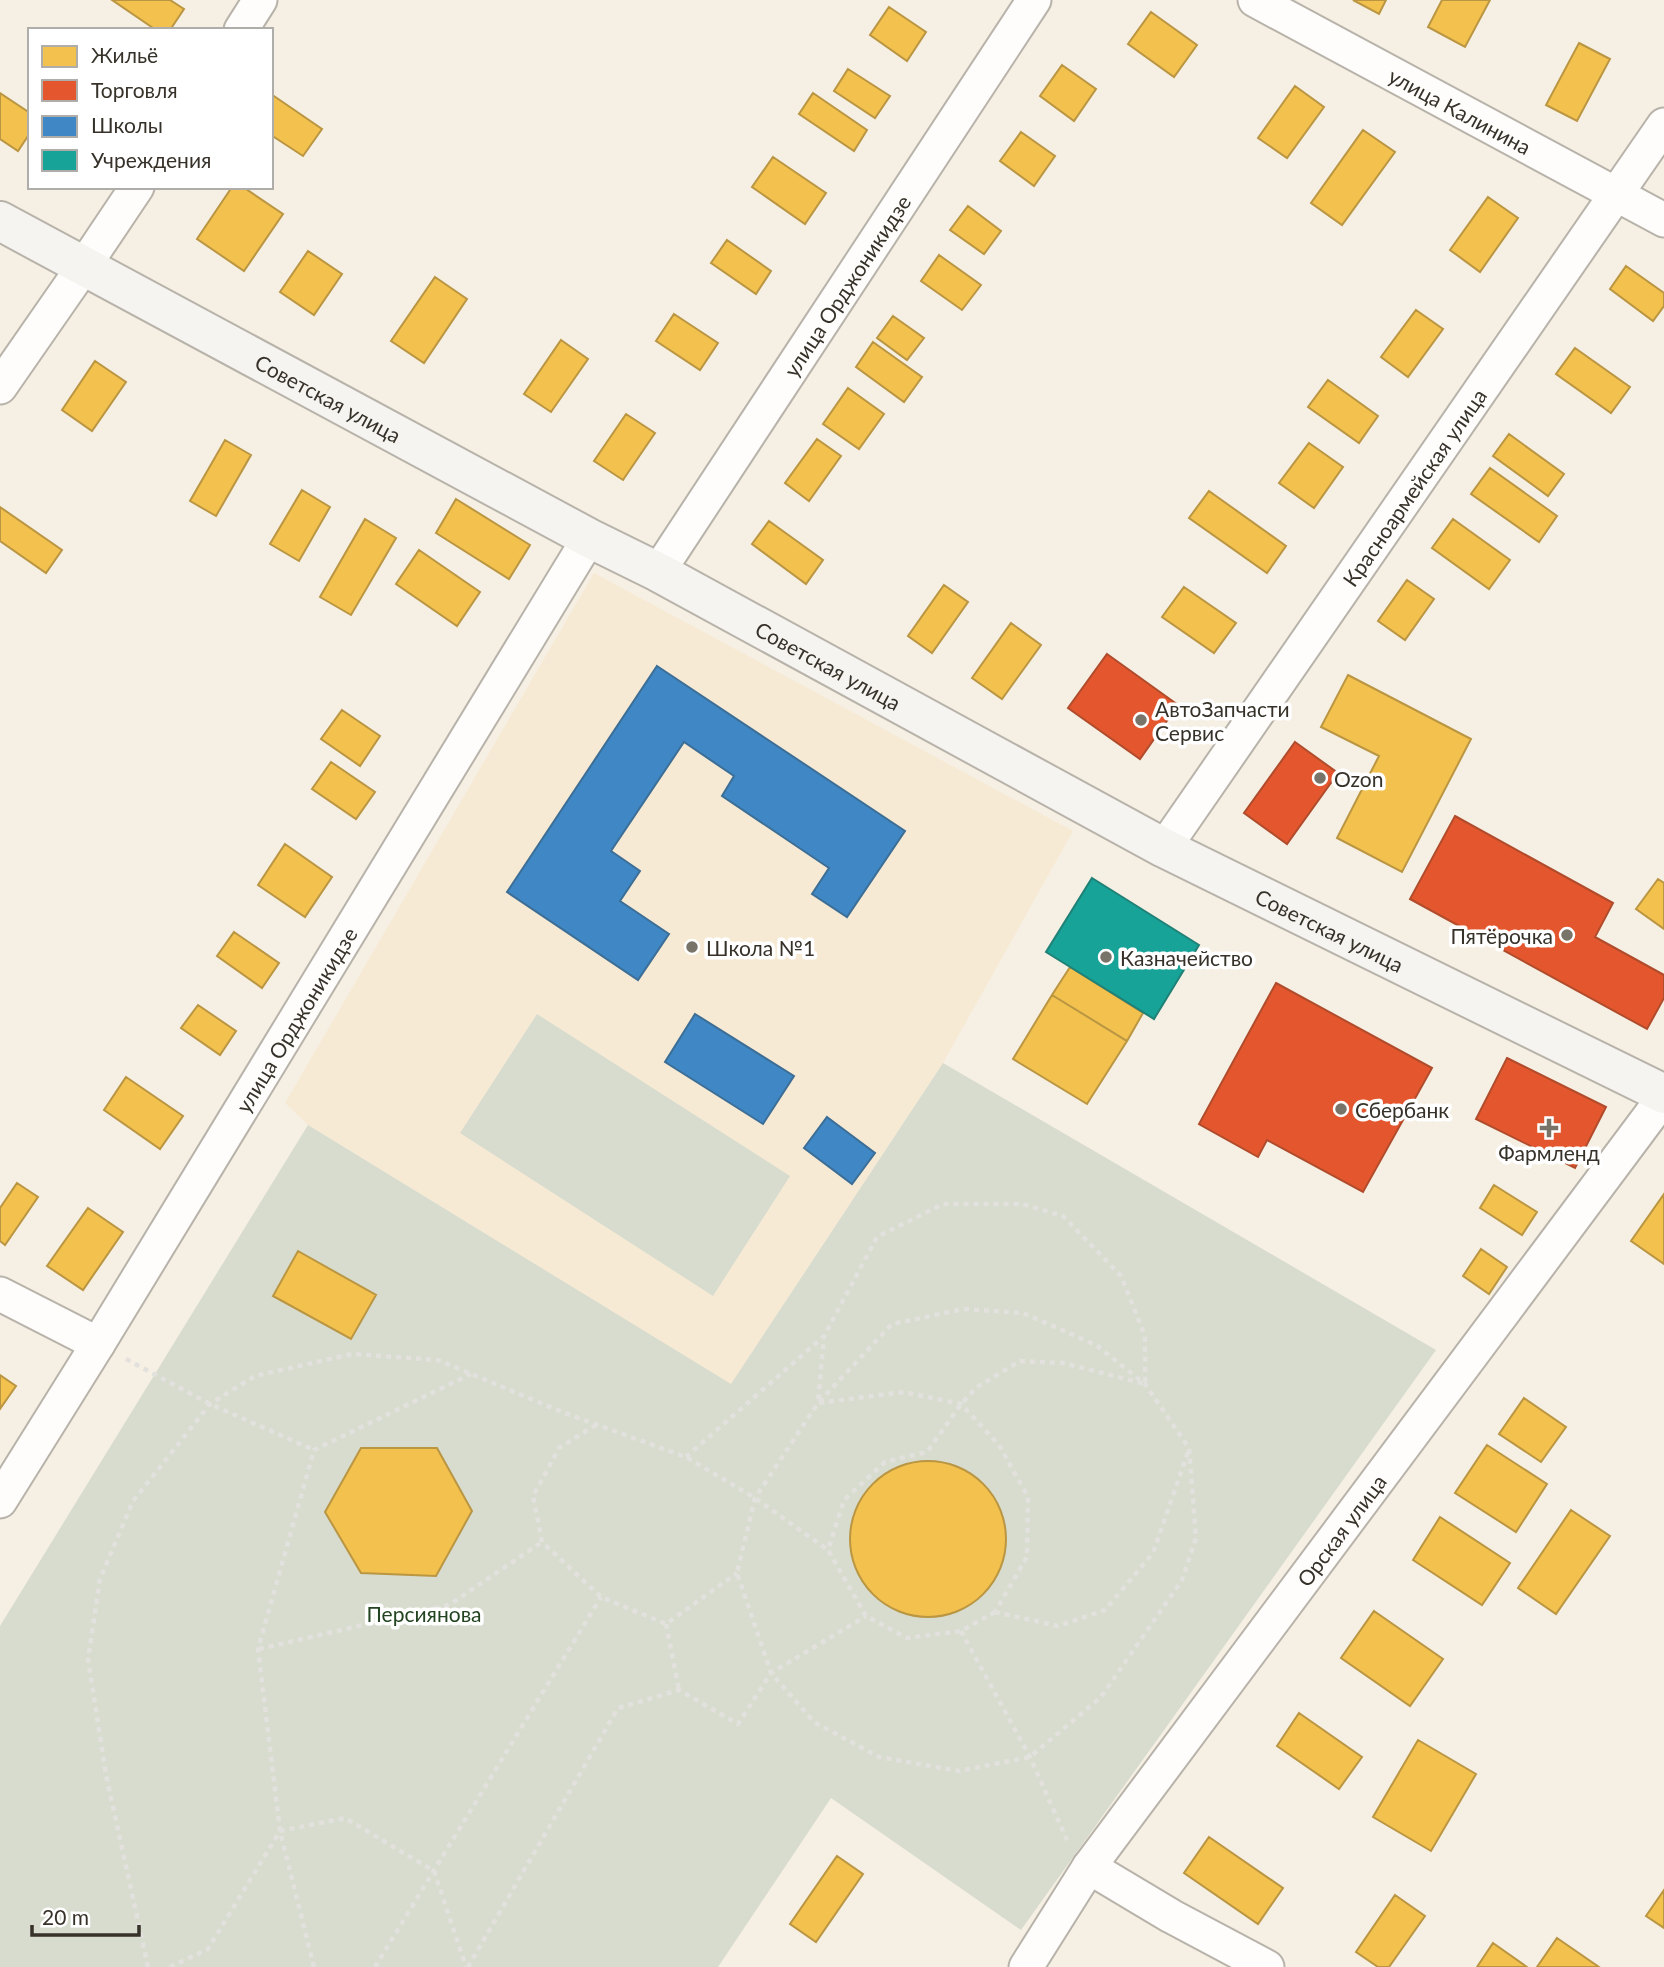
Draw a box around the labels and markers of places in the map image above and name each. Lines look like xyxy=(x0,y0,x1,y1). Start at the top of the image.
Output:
place label: АвтоЗапчасти Сервис xyxy=(1155,696,1290,745)
marker: АвтоЗапчасти Сервис xyxy=(1133,712,1149,728)
place label: Ozon xyxy=(1334,766,1384,791)
marker: Ozon xyxy=(1312,770,1328,786)
place label: Пятёрочка xyxy=(1450,923,1553,948)
marker: Пятёрочка xyxy=(1559,927,1575,943)
place label: Школа №1 xyxy=(706,935,815,960)
marker: Школа №1 xyxy=(684,939,700,955)
place label: Казначейство xyxy=(1120,945,1253,970)
marker: Казначейство xyxy=(1098,949,1114,965)
place label: Сбербанк xyxy=(1355,1097,1449,1122)
marker: Сбербанк xyxy=(1333,1101,1349,1117)
marker: Фармленд xyxy=(1541,1120,1557,1136)
place label: Фармленд xyxy=(1498,1140,1600,1165)

